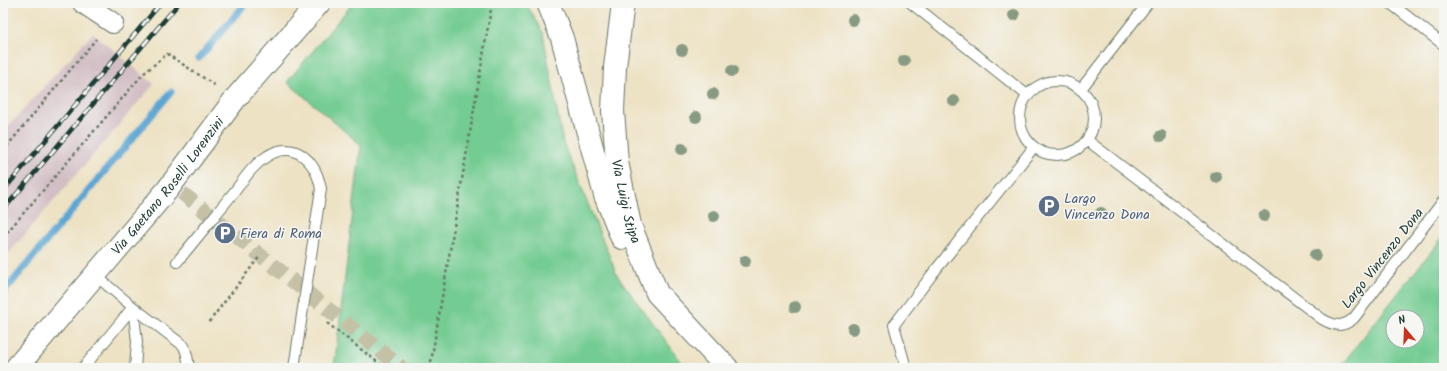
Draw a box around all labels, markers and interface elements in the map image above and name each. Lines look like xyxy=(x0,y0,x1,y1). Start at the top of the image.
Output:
street label: Via Gaetano Roselli Lorenzini xyxy=(106,112,230,260)
street label: Via Luigi Stipa xyxy=(605,157,646,247)
place label: Largo Vincenzo Dona xyxy=(1064,188,1150,226)
parking icon: Largo Vincenzo Dona xyxy=(1036,193,1062,219)
street label: Largo Vincenzo Dona xyxy=(1336,203,1429,314)
parking icon: Fiera di Roma xyxy=(212,220,238,246)
place label: Fiera di Roma xyxy=(240,223,322,245)
north arrow xyxy=(1385,309,1425,349)
text: N xyxy=(1396,311,1408,330)

